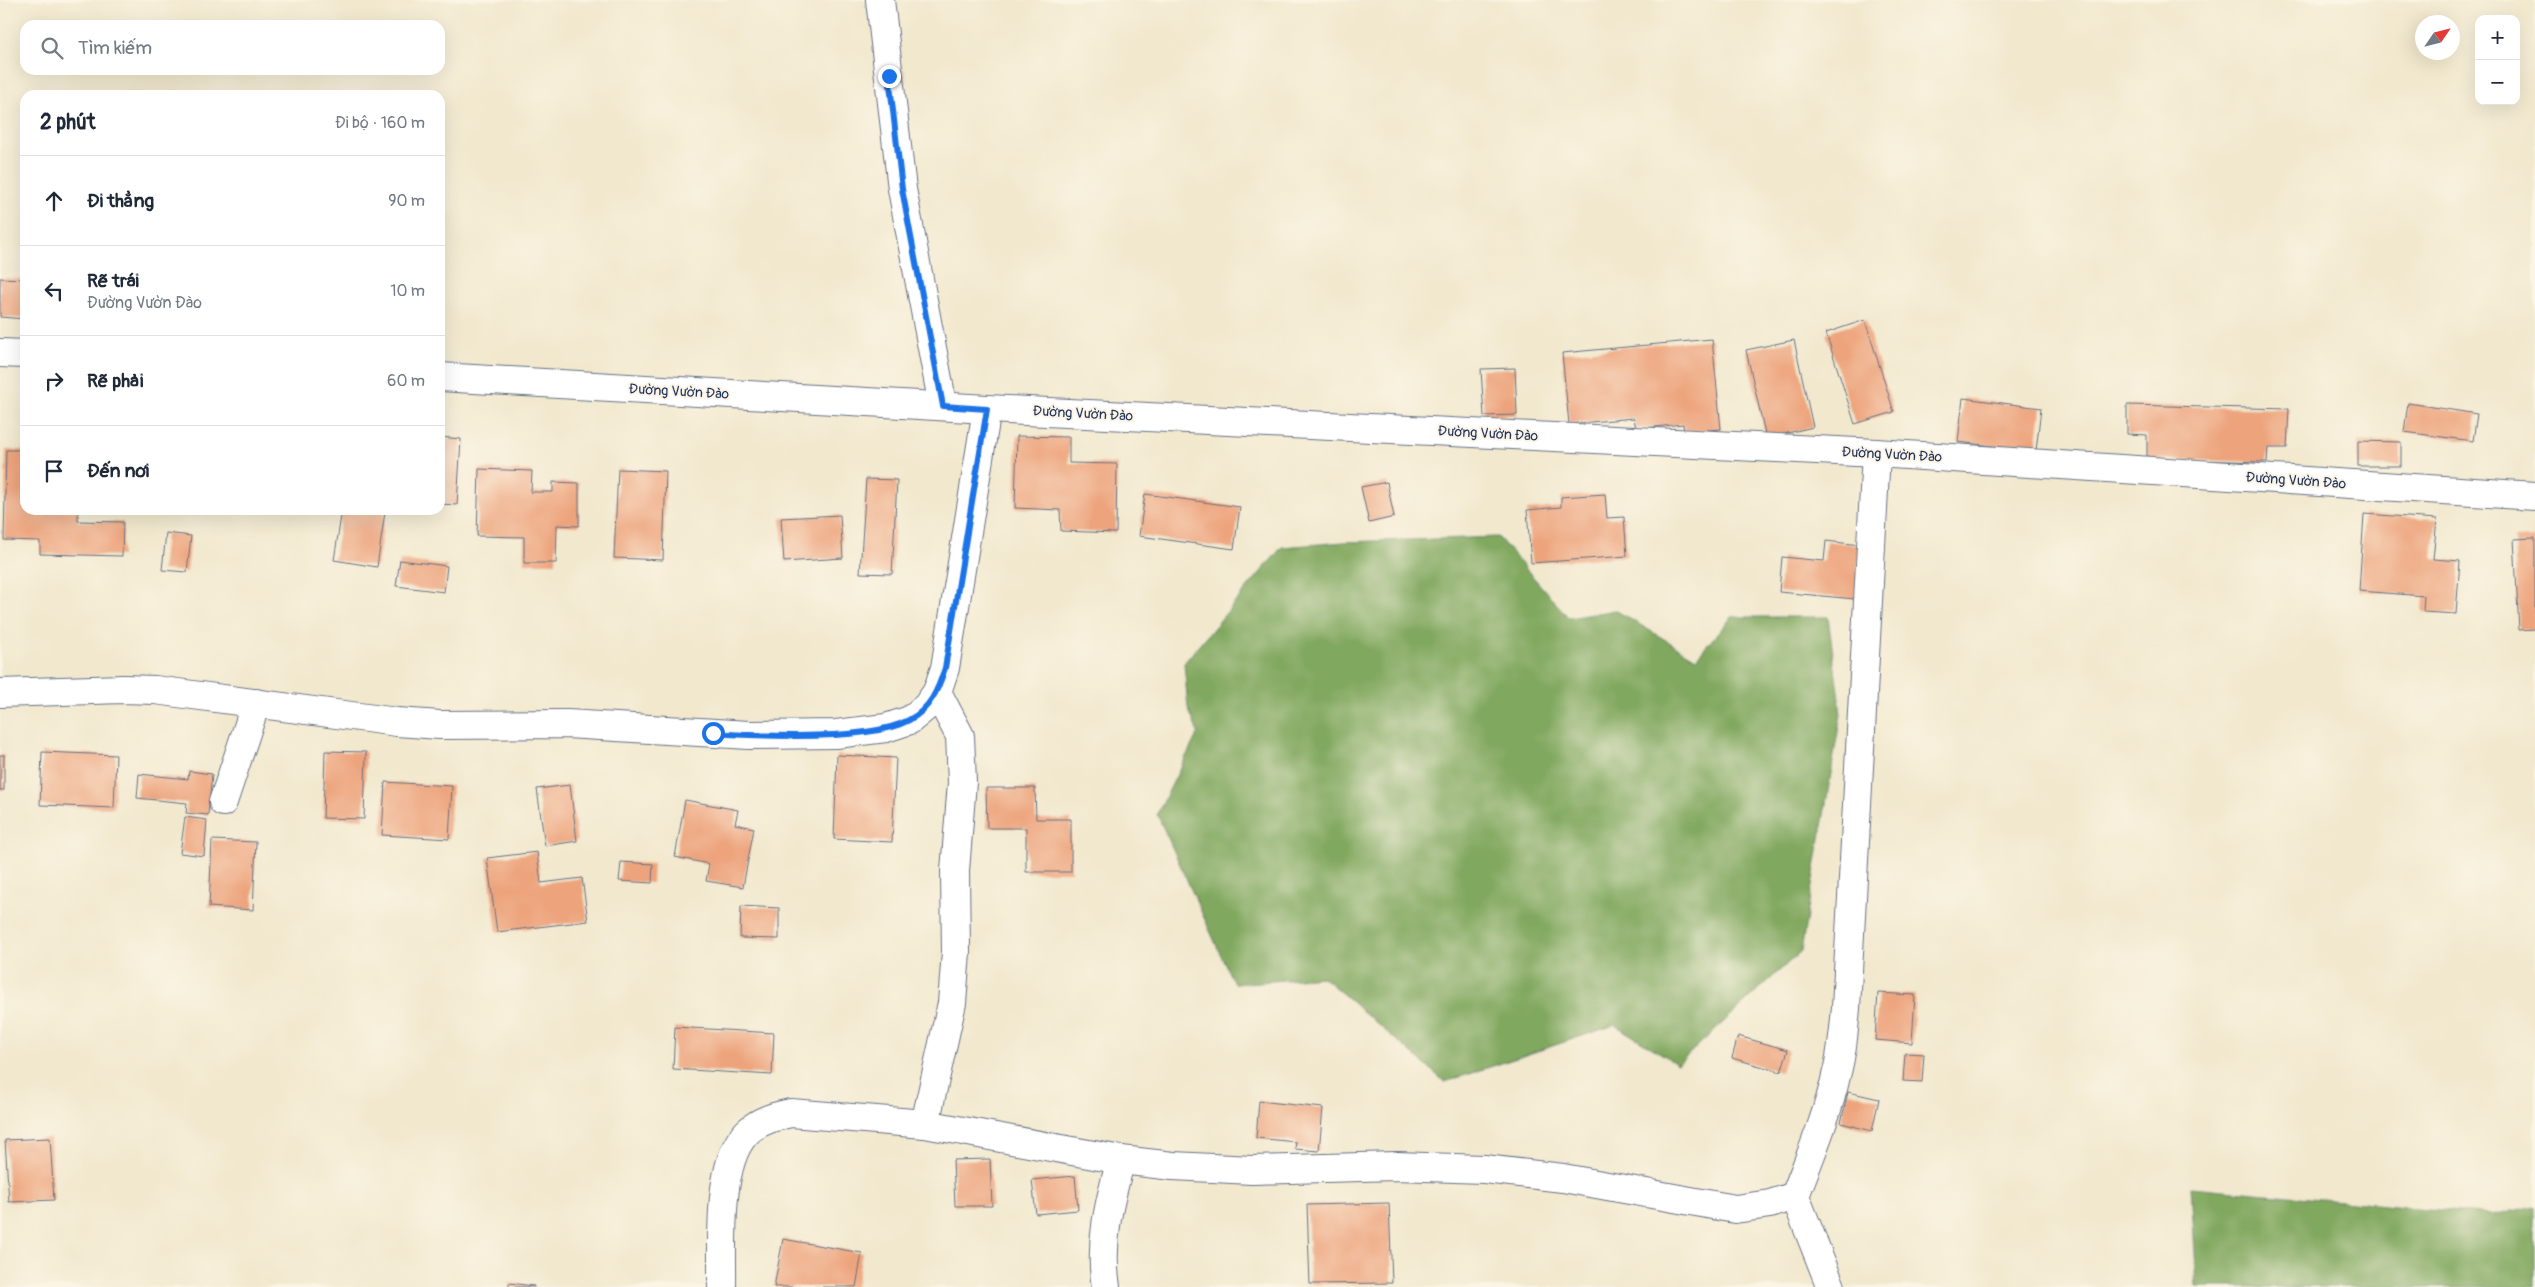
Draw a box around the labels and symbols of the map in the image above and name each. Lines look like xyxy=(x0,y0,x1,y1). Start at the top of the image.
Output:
north arrow xyxy=(2415,15,2460,60)
route end xyxy=(878,65,901,88)
street label: Đường Vườn Đào xyxy=(628,380,730,403)
street label: Đường Vườn Đào xyxy=(1032,402,1134,425)
street label: Đường Vườn Đào xyxy=(1437,422,1539,445)
street label: Đường Vườn Đào xyxy=(1841,443,1943,466)
street label: Đường Vườn Đào xyxy=(2245,469,2347,493)
route start xyxy=(702,722,725,745)

